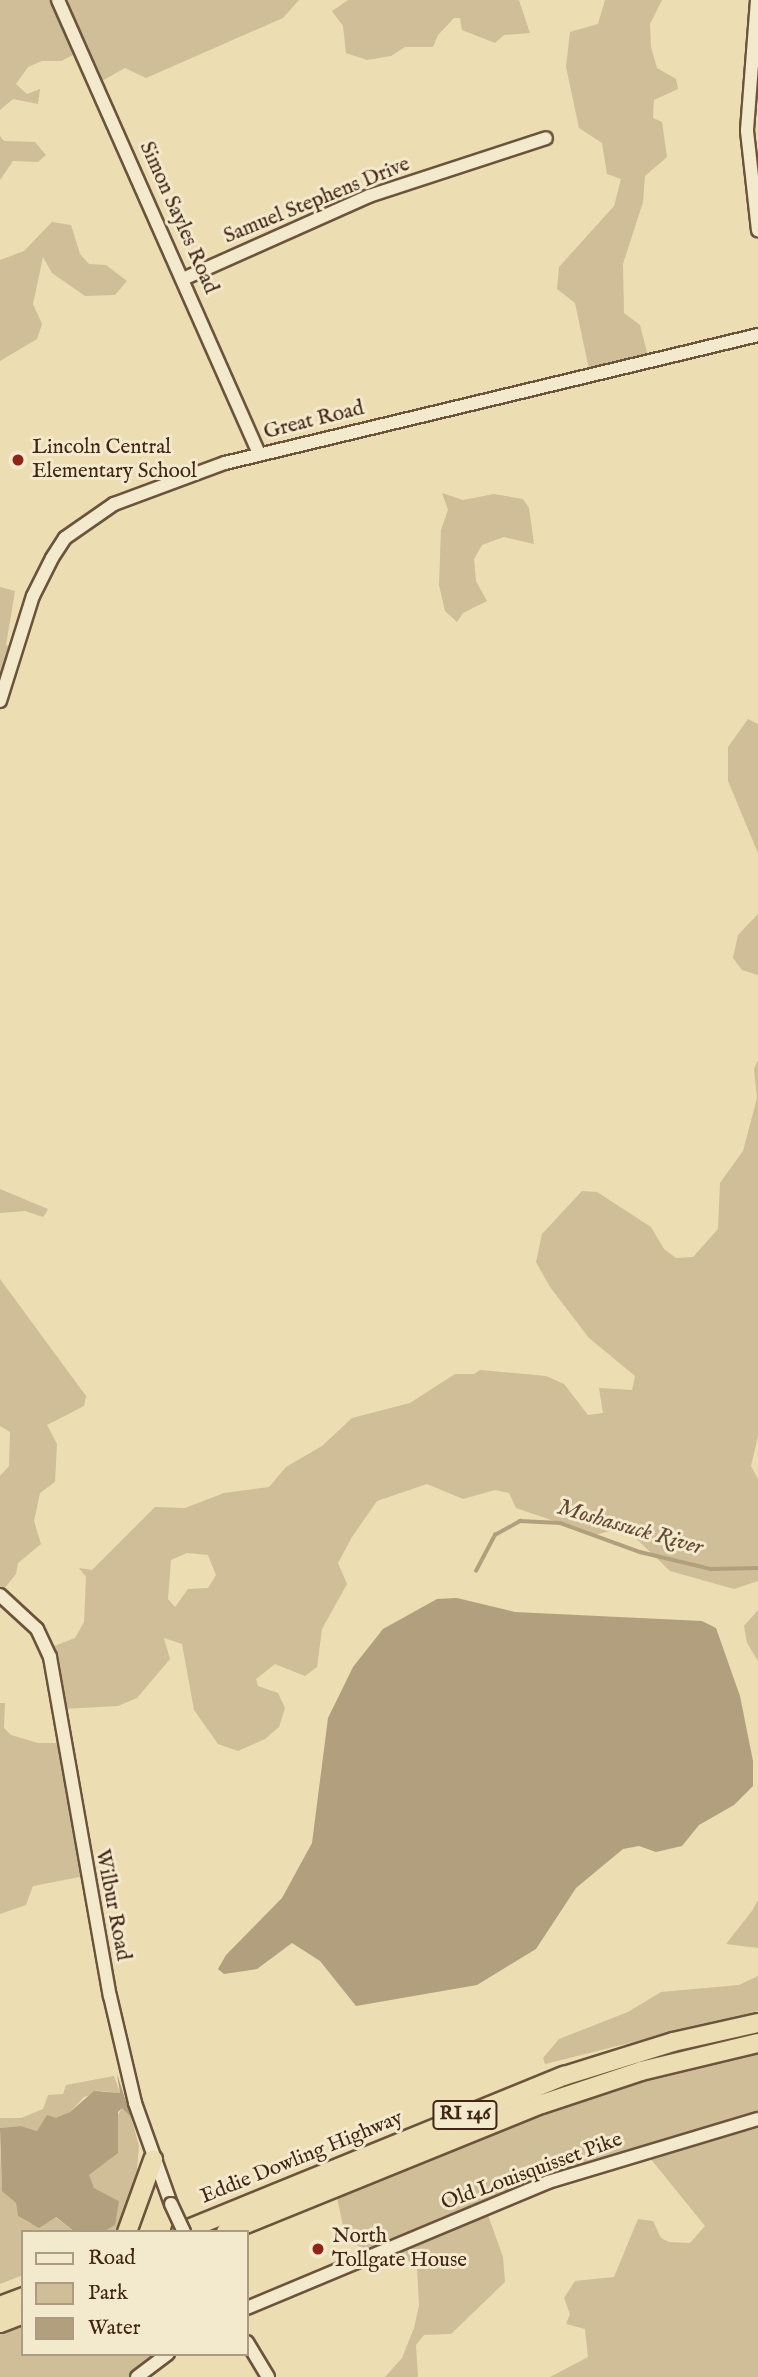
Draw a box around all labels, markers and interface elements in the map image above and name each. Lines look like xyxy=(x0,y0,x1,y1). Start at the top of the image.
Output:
street label: Simon Sayles Road xyxy=(133,138,223,298)
street label: Samuel Stephens Drive xyxy=(220,152,414,250)
street label: Great Road xyxy=(261,396,367,446)
place label: Lincoln Central Elementary School xyxy=(32,435,197,485)
marker: Lincoln Central Elementary School xyxy=(10,452,26,468)
water label: Moshassuck River xyxy=(554,1494,706,1562)
street label: Wilbur Road xyxy=(89,1847,135,1963)
road number: RI 146 xyxy=(432,2100,498,2130)
street label: Eddie Dowling Highway xyxy=(197,2106,407,2210)
street label: Old Louisquisset Pike xyxy=(438,2128,626,2216)
place label: North Tollgate House xyxy=(332,2224,467,2274)
legend xyxy=(21,2230,248,2356)
marker: North Tollgate House xyxy=(310,2241,326,2257)
text: Road xyxy=(88,2245,135,2272)
text: Park xyxy=(88,2280,128,2307)
text: Water xyxy=(88,2315,140,2342)

